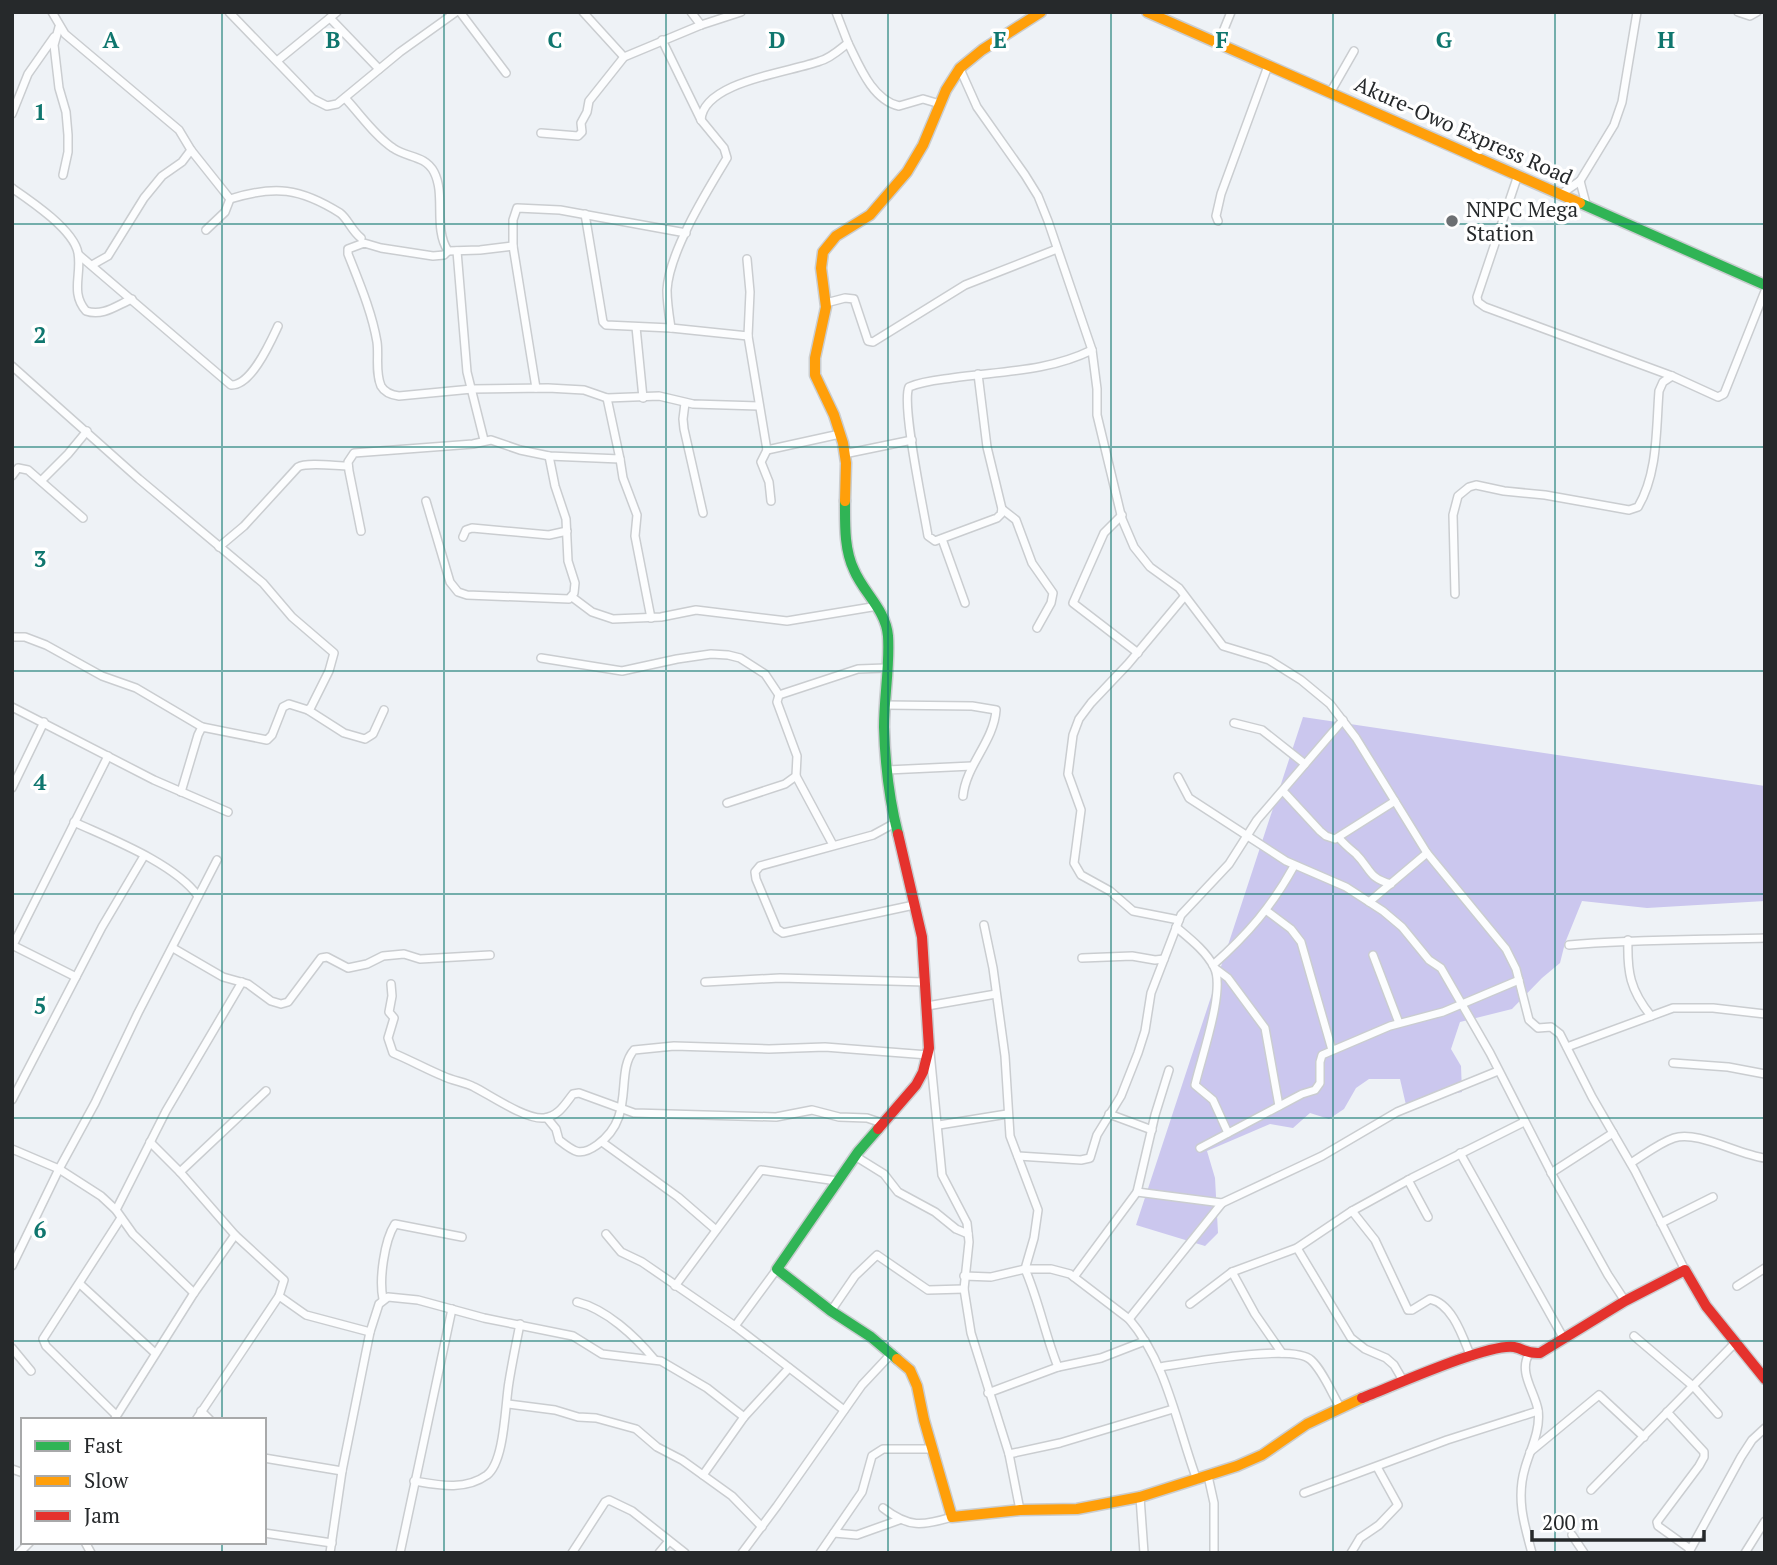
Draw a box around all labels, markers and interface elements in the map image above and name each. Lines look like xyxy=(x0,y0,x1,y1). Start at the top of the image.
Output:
text: A xyxy=(103,24,120,55)
text: B xyxy=(326,24,341,55)
text: C xyxy=(548,24,563,55)
text: D xyxy=(769,24,786,55)
text: E xyxy=(993,24,1007,55)
text: F xyxy=(1215,24,1229,55)
text: G xyxy=(1436,24,1453,55)
text: H xyxy=(1657,24,1675,55)
street label: Akure-Owo Express Road xyxy=(1351,69,1578,191)
text: 1 xyxy=(34,96,47,127)
place label: NNPC Mega Station xyxy=(1466,195,1578,247)
marker: NNPC Mega Station xyxy=(1444,213,1460,229)
text: 2 xyxy=(34,319,47,350)
text: 3 xyxy=(34,543,47,574)
text: 4 xyxy=(34,766,47,797)
text: 5 xyxy=(34,990,47,1021)
text: 6 xyxy=(34,1214,47,1245)
legend xyxy=(21,1418,266,1544)
text: Fast xyxy=(84,1431,123,1459)
text: Slow xyxy=(84,1466,129,1494)
scale bar xyxy=(1532,1498,1704,1542)
text: Jam xyxy=(84,1501,120,1529)
text: 200 m xyxy=(1542,1508,1599,1536)

